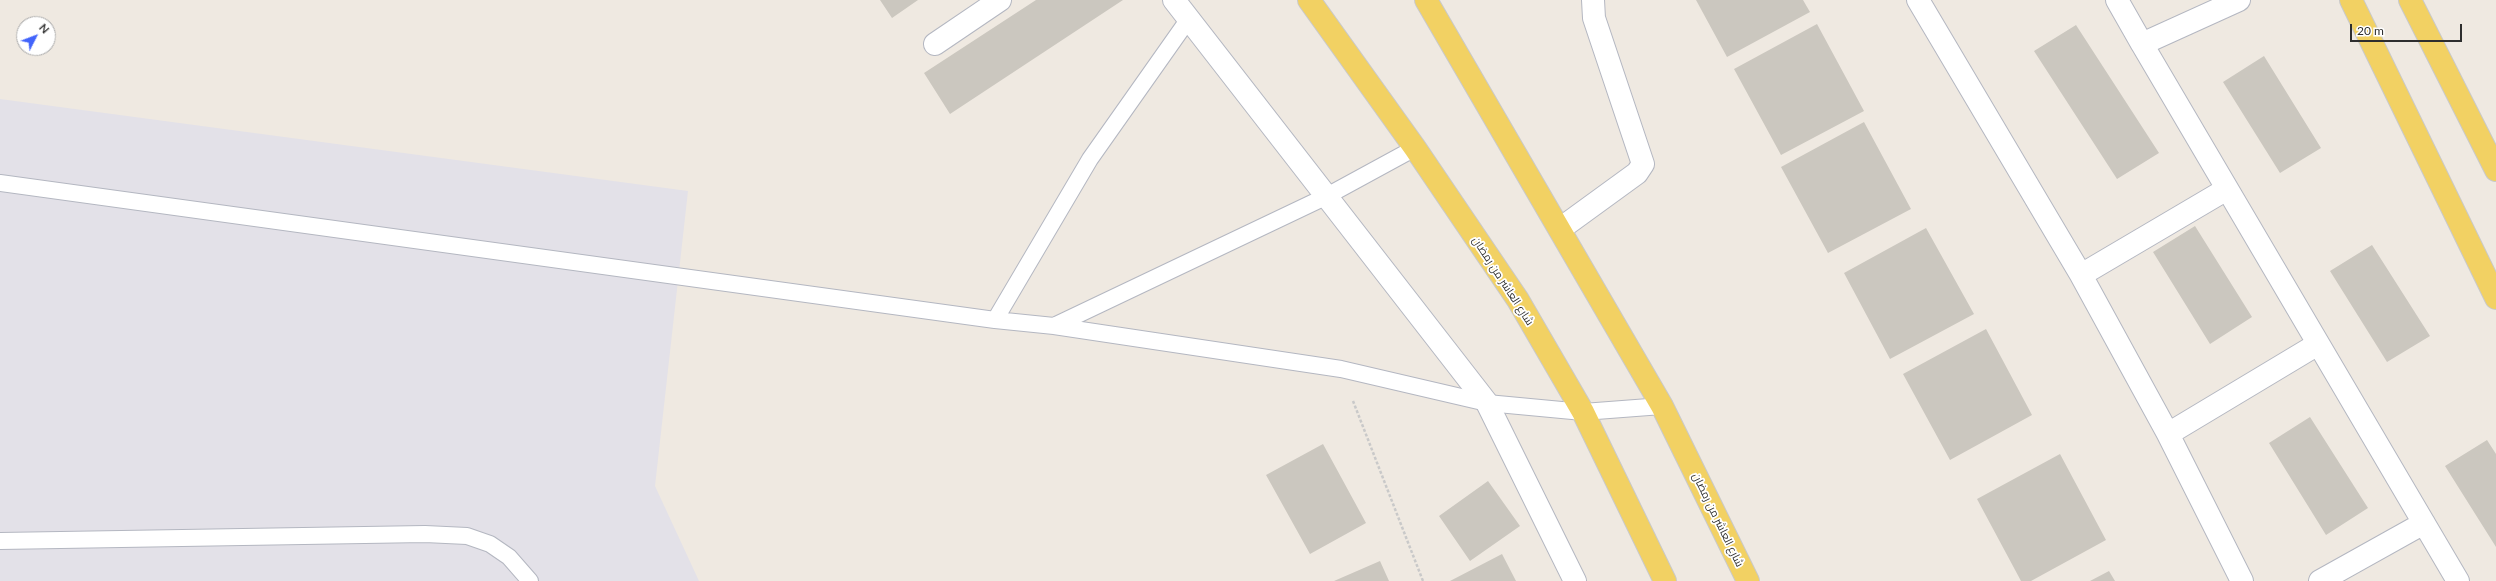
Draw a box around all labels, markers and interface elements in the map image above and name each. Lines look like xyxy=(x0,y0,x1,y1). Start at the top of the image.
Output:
north arrow xyxy=(16,16,56,56)
scale bar xyxy=(2352,16,2464,42)
text: N xyxy=(37,21,52,36)
text: 20 m xyxy=(2357,23,2384,38)
street label: شارع العاشر من رمضان xyxy=(1469,234,1537,328)
street label: شارع العاشر من رمضان xyxy=(1690,471,1746,569)

